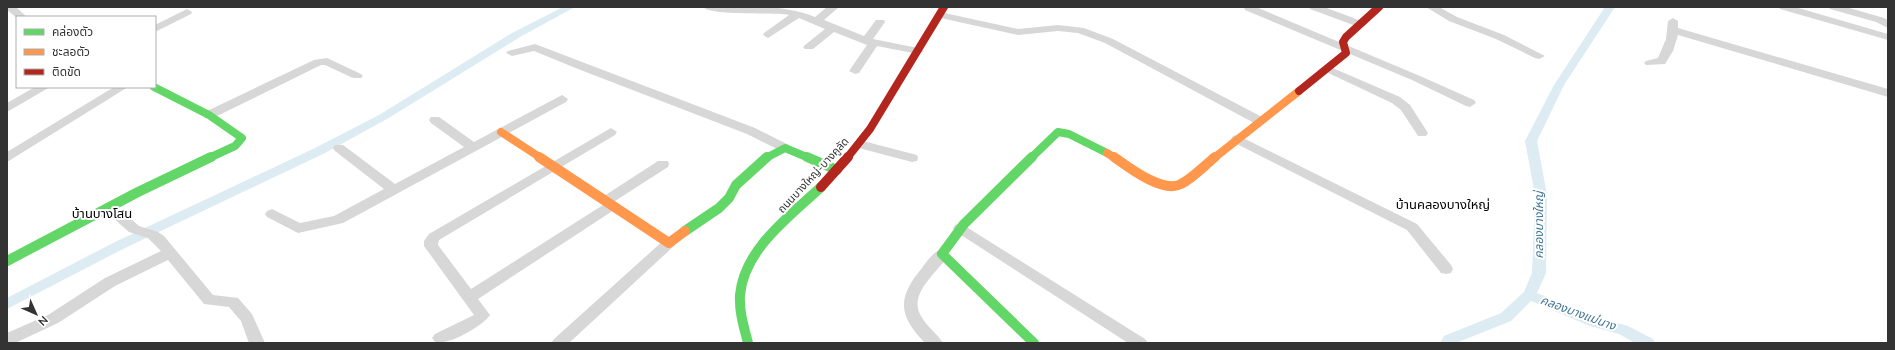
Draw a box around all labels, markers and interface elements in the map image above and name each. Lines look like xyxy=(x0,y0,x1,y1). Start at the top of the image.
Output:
legend xyxy=(16,16,156,88)
text: คล่องตัว xyxy=(52,24,93,40)
text: ชะลอตัว xyxy=(52,44,90,60)
text: ติดขัด xyxy=(52,64,81,80)
street label: ถนนบางใหญ่-บางคูลัด xyxy=(774,134,852,216)
water label: คลองบางใหญ่ xyxy=(1531,189,1547,259)
district label: บ้านคลองบางใหญ่ xyxy=(1396,196,1490,214)
district label: บ้านบางโสน xyxy=(72,205,132,223)
water label: คลองบางแม่นาง xyxy=(1538,292,1618,334)
north arrow xyxy=(16,294,56,334)
text: N xyxy=(35,313,51,329)

